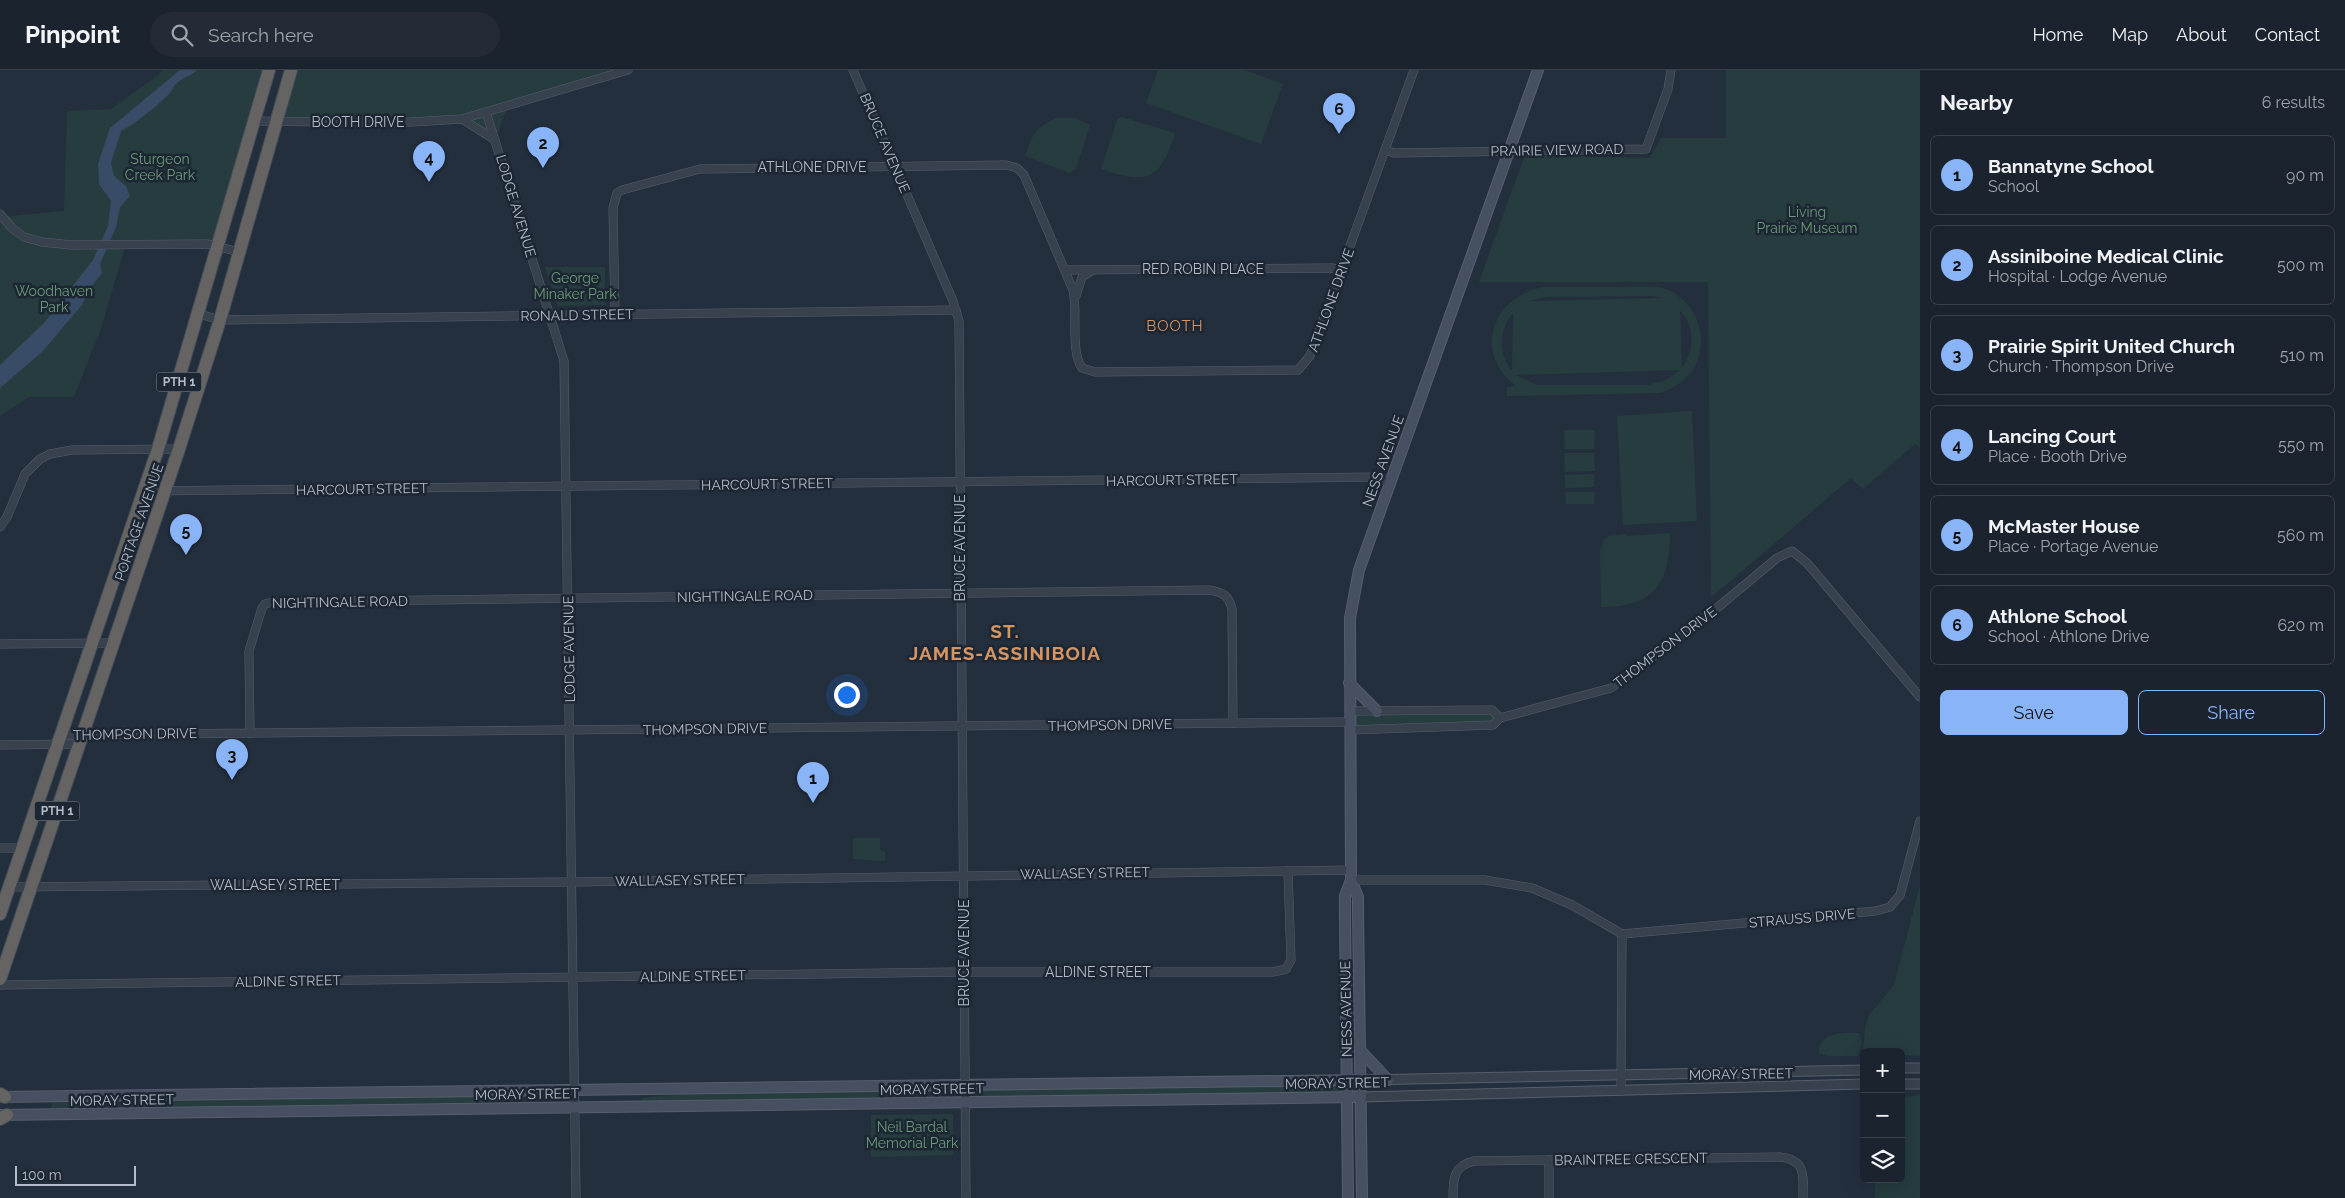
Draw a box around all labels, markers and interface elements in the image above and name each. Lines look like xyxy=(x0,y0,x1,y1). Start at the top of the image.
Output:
search box xyxy=(150,12,500,57)
text: Pinpoint xyxy=(25,20,120,49)
icon: search xyxy=(168,21,196,49)
text: Search here xyxy=(208,24,314,46)
text: Home xyxy=(2032,24,2083,45)
text: Map xyxy=(2111,24,2148,45)
text: About xyxy=(2176,24,2227,45)
text: Contact xyxy=(2255,24,2320,45)
text: Nearby xyxy=(1940,90,2013,115)
street label: BRUCE AVENUE xyxy=(857,91,913,195)
pin: 6 xyxy=(1323,93,1355,134)
text: 6 results xyxy=(2262,93,2325,112)
street label: BOOTH DRIVE xyxy=(311,114,405,130)
pin: 2 xyxy=(527,127,559,168)
pin: 4 xyxy=(413,141,445,182)
street label: PRAIRIE VIEW ROAD xyxy=(1490,141,1624,159)
park label: Sturgeon Creek Park xyxy=(125,151,196,183)
street label: LODGE AVENUE xyxy=(493,153,539,259)
text: Bannatyne School xyxy=(1988,155,2154,177)
street label: ATHLONE DRIVE xyxy=(757,159,867,175)
text: 1 xyxy=(1953,166,1961,185)
text: 90 m xyxy=(2286,166,2324,185)
text: School xyxy=(1988,177,2039,196)
park label: Living Prairie Museum xyxy=(1757,204,1857,236)
text: Assiniboine Medical Clinic xyxy=(1988,245,2224,267)
street label: ATHLONE DRIVE xyxy=(1305,246,1357,354)
text: 2 xyxy=(1952,256,1962,275)
text: 500 m xyxy=(2277,256,2324,275)
street label: RED ROBIN PLACE xyxy=(1142,261,1264,277)
text: Hospital · Lodge Avenue xyxy=(1988,267,2167,286)
park label: George Minaker Park xyxy=(533,270,617,302)
park label: Woodhaven Park xyxy=(15,283,93,315)
street label: RONALD STREET xyxy=(520,306,634,324)
district label: BOOTH xyxy=(1146,317,1204,335)
text: Prairie Spirit United Church xyxy=(1988,335,2235,357)
text: 3 xyxy=(1953,346,1961,365)
text: 510 m xyxy=(2280,346,2324,365)
text: Church · Thompson Drive xyxy=(1988,357,2174,376)
road number: PTH 1 xyxy=(156,372,202,392)
street label: NESS AVENUE xyxy=(1359,413,1407,509)
text: Lancing Court xyxy=(1988,425,2116,447)
text: 4 xyxy=(1952,436,1962,455)
text: 550 m xyxy=(2278,436,2324,455)
text: Place · Booth Drive xyxy=(1988,447,2127,466)
street label: PORTAGE AVENUE xyxy=(111,461,167,583)
street label: HARCOURT STREET xyxy=(1106,471,1239,489)
street label: HARCOURT STREET xyxy=(701,475,834,493)
street label: HARCOURT STREET xyxy=(296,480,429,498)
street label: BRUCE AVENUE xyxy=(952,495,968,601)
pin: 5 xyxy=(170,514,202,555)
text: McMaster House xyxy=(1988,515,2140,537)
text: 5 xyxy=(1953,526,1961,545)
text: 560 m xyxy=(2277,526,2324,545)
text: Place · Portage Avenue xyxy=(1988,537,2158,556)
street label: NIGHTINGALE ROAD xyxy=(677,587,813,605)
street label: NIGHTINGALE ROAD xyxy=(272,593,408,611)
street label: LODGE AVENUE xyxy=(560,596,578,702)
street label: THOMPSON DRIVE xyxy=(1611,603,1719,691)
text: Athlone School xyxy=(1988,605,2127,627)
text: 6 xyxy=(1952,616,1962,635)
text: 620 m xyxy=(2277,616,2324,635)
district label: ST. JAMES-ASSINIBOIA xyxy=(909,620,1101,664)
text: School · Athlone Drive xyxy=(1988,627,2149,646)
your location xyxy=(834,682,860,708)
button: Save xyxy=(1940,690,2128,735)
button: Share xyxy=(2138,690,2325,735)
street label: THOMPSON DRIVE xyxy=(1048,716,1172,734)
street label: THOMPSON DRIVE xyxy=(643,720,767,738)
street label: THOMPSON DRIVE xyxy=(73,725,197,743)
pin: 3 xyxy=(216,739,248,780)
pin: 1 xyxy=(797,762,829,803)
road number: PTH 1 xyxy=(34,801,80,820)
street label: WALLASEY STREET xyxy=(1020,864,1151,882)
street label: WALLASEY STREET xyxy=(615,871,746,889)
street label: WALLASEY STREET xyxy=(210,877,340,893)
street label: BRUCE AVENUE xyxy=(956,900,972,1006)
street label: STRAUSS DRIVE xyxy=(1748,905,1856,931)
street label: NESS AVENUE xyxy=(1337,961,1355,1057)
street label: ALDINE STREET xyxy=(1045,964,1151,980)
street label: ALDINE STREET xyxy=(640,967,746,985)
street label: ALDINE STREET xyxy=(235,972,341,990)
map controls xyxy=(1860,1048,1905,1183)
button: + xyxy=(1860,1048,1905,1093)
street label: MORAY STREET xyxy=(1689,1065,1794,1083)
street label: MORAY STREET xyxy=(1285,1074,1390,1092)
street label: MORAY STREET xyxy=(880,1080,985,1098)
street label: MORAY STREET xyxy=(475,1085,580,1103)
street label: MORAY STREET xyxy=(70,1091,175,1109)
button: − xyxy=(1860,1093,1905,1138)
park label: Neil Bardal Memorial Park xyxy=(866,1119,959,1151)
button: layers xyxy=(1860,1138,1905,1183)
street label: BRAINTREE CRESCENT xyxy=(1554,1150,1708,1168)
scale bar xyxy=(15,1163,136,1186)
text: 100 m xyxy=(22,1167,62,1183)

